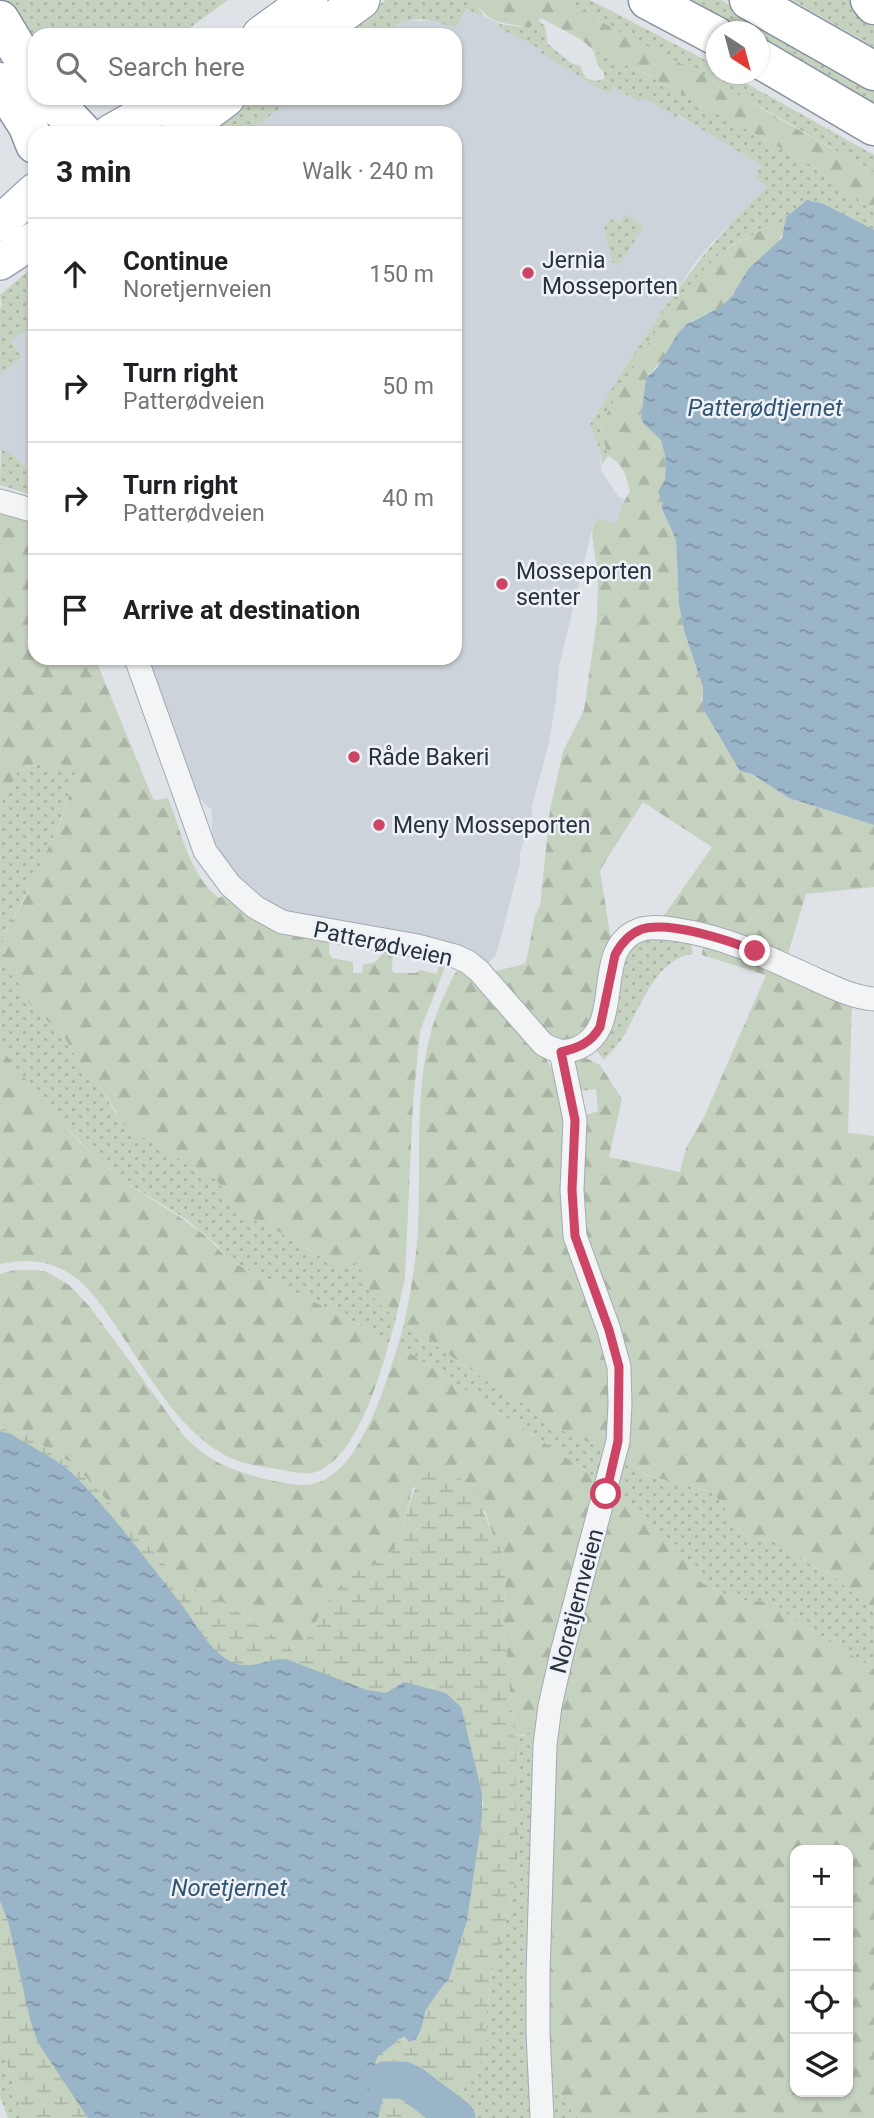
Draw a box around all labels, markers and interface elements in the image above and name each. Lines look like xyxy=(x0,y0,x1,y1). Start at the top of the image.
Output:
north arrow xyxy=(706,21,769,84)
search box xyxy=(28,28,462,105)
icon: search xyxy=(52,48,90,86)
text: Search here xyxy=(108,52,245,82)
text: 3 min xyxy=(56,154,131,189)
text: Walk · 240 m xyxy=(302,158,434,185)
text: Continue xyxy=(123,246,228,276)
place label: Jernia Mosseporten xyxy=(542,247,678,300)
icon: ahead xyxy=(56,255,94,293)
text: 150 m xyxy=(369,261,434,288)
marker: Jernia Mosseporten xyxy=(520,265,536,281)
text: Noretjernveien xyxy=(123,276,272,303)
text: Turn right xyxy=(123,358,238,388)
icon: right xyxy=(56,367,94,405)
text: 50 m xyxy=(382,373,434,400)
text: Patterødveien xyxy=(123,388,265,415)
water label: Patterødtjernet xyxy=(687,394,843,422)
text: Turn right xyxy=(123,470,238,500)
icon: right xyxy=(56,479,94,517)
text: 40 m xyxy=(382,485,434,512)
text: Patterødveien xyxy=(123,500,265,527)
place label: Mosseporten senter xyxy=(516,558,652,611)
marker: Mosseporten senter xyxy=(494,576,510,592)
icon: arrive xyxy=(56,591,94,629)
text: Arrive at destination xyxy=(123,595,360,625)
place label: Råde Bakeri xyxy=(368,744,489,771)
marker: Råde Bakeri xyxy=(346,749,362,765)
place label: Meny Mosseporten xyxy=(393,812,591,839)
marker: Meny Mosseporten xyxy=(371,817,387,833)
street label: Patterødveien xyxy=(311,916,455,972)
route end xyxy=(739,935,770,966)
route start xyxy=(590,1478,621,1509)
street label: Noretjernveien xyxy=(545,1526,609,1676)
map controls xyxy=(790,1845,853,2097)
button: + xyxy=(790,1845,853,1908)
water label: Noretjernet xyxy=(171,1874,287,1902)
button: − xyxy=(790,1908,853,1971)
button: locate xyxy=(790,1971,853,2034)
button: layers xyxy=(790,2034,853,2097)

